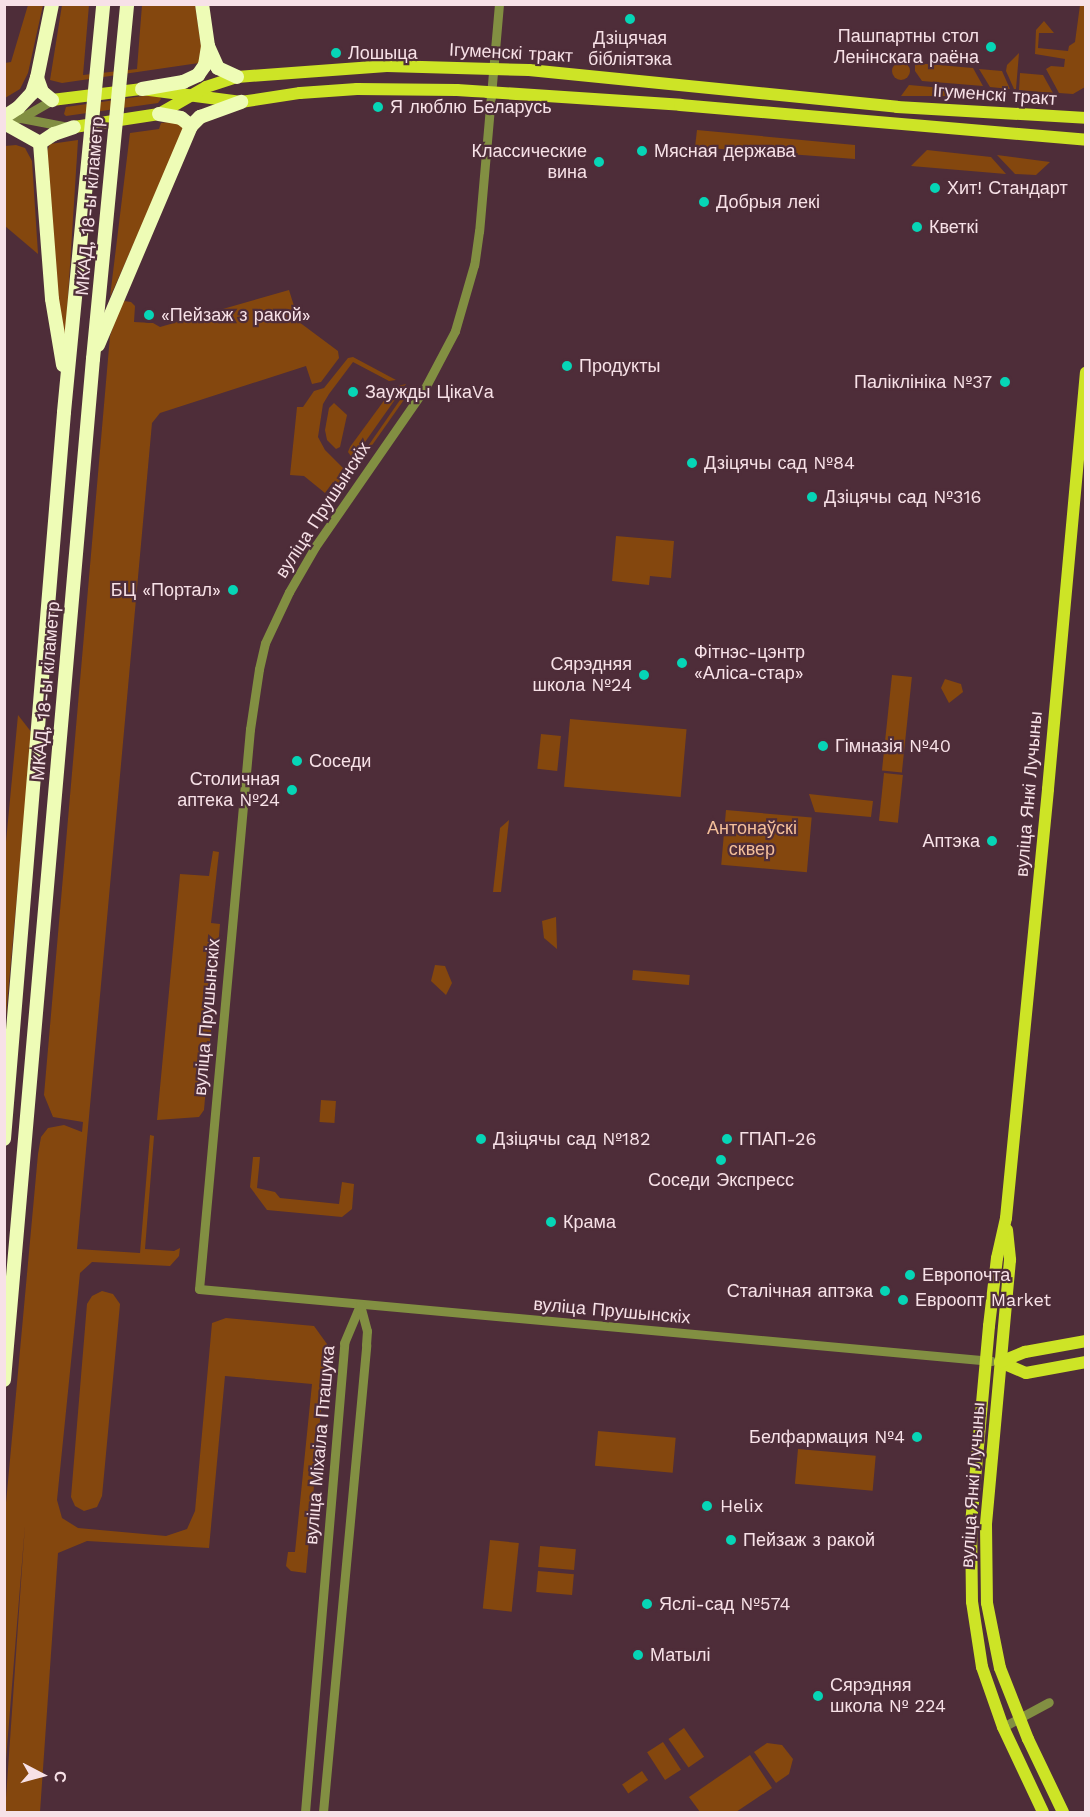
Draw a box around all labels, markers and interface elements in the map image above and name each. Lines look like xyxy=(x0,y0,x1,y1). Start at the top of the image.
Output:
marker: Дзіцячая бібліятэка xyxy=(623,12,637,26)
place label: Пашпартны стол Ленінскага раёна xyxy=(834,26,979,68)
place label: Дзіцячая бібліятэка xyxy=(588,28,672,70)
street label: Ігуменскі тракт xyxy=(448,39,574,67)
marker: Пашпартны стол Ленінскага раёна xyxy=(984,40,998,54)
place label: Лошыца xyxy=(348,42,418,64)
marker: Лошыца xyxy=(329,46,343,60)
street label: Ігуменскі тракт xyxy=(932,80,1058,110)
place label: Я люблю Беларусь xyxy=(390,96,552,118)
marker: Я люблю Беларусь xyxy=(371,100,385,114)
street label: МКАД, 18-ы кіламетр xyxy=(71,115,109,297)
place label: Мясная держава xyxy=(654,140,796,162)
place label: Классические вина xyxy=(472,141,587,184)
marker: Мясная держава xyxy=(635,144,649,158)
marker: Классические вина xyxy=(592,155,606,169)
place label: Хит! Стандарт xyxy=(947,177,1068,199)
marker: Хит! Стандарт xyxy=(928,181,942,195)
place label: Добрыя лекі xyxy=(716,191,820,213)
marker: Добрыя лекі xyxy=(697,195,711,209)
place label: Кветкі xyxy=(929,216,978,238)
marker: Кветкі xyxy=(910,220,924,234)
place label: «Пейзаж з ракой» xyxy=(161,304,311,326)
marker: «Пейзаж з ракой» xyxy=(142,308,156,322)
place label: Продукты xyxy=(579,355,660,377)
marker: Продукты xyxy=(560,359,574,373)
place label: Паліклініка №37 xyxy=(854,371,992,393)
marker: Паліклініка №37 xyxy=(996,373,1014,391)
place label: Заужды ЦікаVа xyxy=(365,381,494,403)
marker: Заужды ЦікаVа xyxy=(346,385,360,399)
street label: вуліца Прушынскіх xyxy=(271,438,375,582)
place label: Дзіцячы сад №84 xyxy=(704,452,855,474)
marker: Дзіцячы сад №84 xyxy=(685,456,699,470)
place label: Дзіцячы сад №316 xyxy=(824,486,981,508)
marker: Дзіцячы сад №316 xyxy=(805,490,819,504)
place label: БЦ «Портал» xyxy=(111,579,221,601)
marker: БЦ «Портал» xyxy=(226,583,240,597)
street label: МКАД, 18-ы кіламетр xyxy=(27,600,65,782)
place label: Фітнэс-цэнтр «Аліса-стар» xyxy=(694,642,805,684)
place label: Сярэдняя школа №24 xyxy=(533,654,632,696)
marker: Фітнэс-цэнтр «Аліса-стар» xyxy=(675,656,689,670)
marker: Сярэдняя школа №24 xyxy=(637,668,651,682)
street label: вуліца Янкі Лучыны xyxy=(1011,710,1047,878)
place label: Гімназія №40 xyxy=(835,735,951,757)
marker: Гімназія №40 xyxy=(816,739,830,753)
place label: Соседи xyxy=(309,750,371,772)
marker: Соседи xyxy=(290,754,304,768)
place label: Столичная аптека №24 xyxy=(177,769,280,812)
marker: Столичная аптека №24 xyxy=(285,783,299,797)
park label: Антонаўскі сквер xyxy=(707,818,797,860)
place label: Аптэка xyxy=(923,830,980,852)
marker: Аптэка xyxy=(985,834,999,848)
street label: вуліца Прушынскіх xyxy=(189,938,225,1096)
place label: Дзіцячы сад №182 xyxy=(493,1128,650,1150)
place label: ГПАП-26 xyxy=(739,1128,816,1150)
marker: Дзіцячы сад №182 xyxy=(474,1132,488,1146)
marker: ГПАП-26 xyxy=(720,1132,734,1146)
marker: Соседи Экспресс xyxy=(714,1153,728,1167)
place label: Соседи Экспресс xyxy=(648,1169,794,1191)
place label: Крама xyxy=(563,1211,616,1233)
marker: Крама xyxy=(544,1215,558,1229)
place label: Европочта xyxy=(922,1264,1010,1286)
marker: Европочта xyxy=(903,1268,917,1282)
place label: Сталічная аптэка xyxy=(727,1280,873,1302)
marker: Сталічная аптэка xyxy=(878,1284,892,1298)
place label: Евроопт Market xyxy=(915,1289,1051,1311)
street label: вуліца Прушынскіх xyxy=(533,1293,691,1329)
marker: Евроопт Market xyxy=(896,1293,910,1307)
street label: вуліца Міхаіла Пташука xyxy=(301,1344,339,1546)
street label: вуліца Янкі Лучыны xyxy=(956,1402,990,1568)
place label: Белфармация №4 xyxy=(749,1426,905,1448)
marker: Белфармация №4 xyxy=(910,1430,924,1444)
place label: Helix xyxy=(720,1495,763,1517)
marker: Helix xyxy=(698,1497,716,1515)
place label: Пейзаж з ракой xyxy=(743,1529,875,1551)
marker: Пейзаж з ракой xyxy=(724,1533,738,1547)
place label: Яслі-сад №574 xyxy=(659,1593,790,1615)
marker: Яслі-сад №574 xyxy=(640,1597,654,1611)
place label: Матылі xyxy=(650,1644,710,1666)
marker: Матылі xyxy=(631,1648,645,1662)
place label: Сярэдняя школа № 224 xyxy=(830,1675,946,1718)
marker: Сярэдняя школа № 224 xyxy=(811,1689,825,1703)
north arrow xyxy=(12,1745,72,1805)
text: С xyxy=(50,1770,70,1784)

